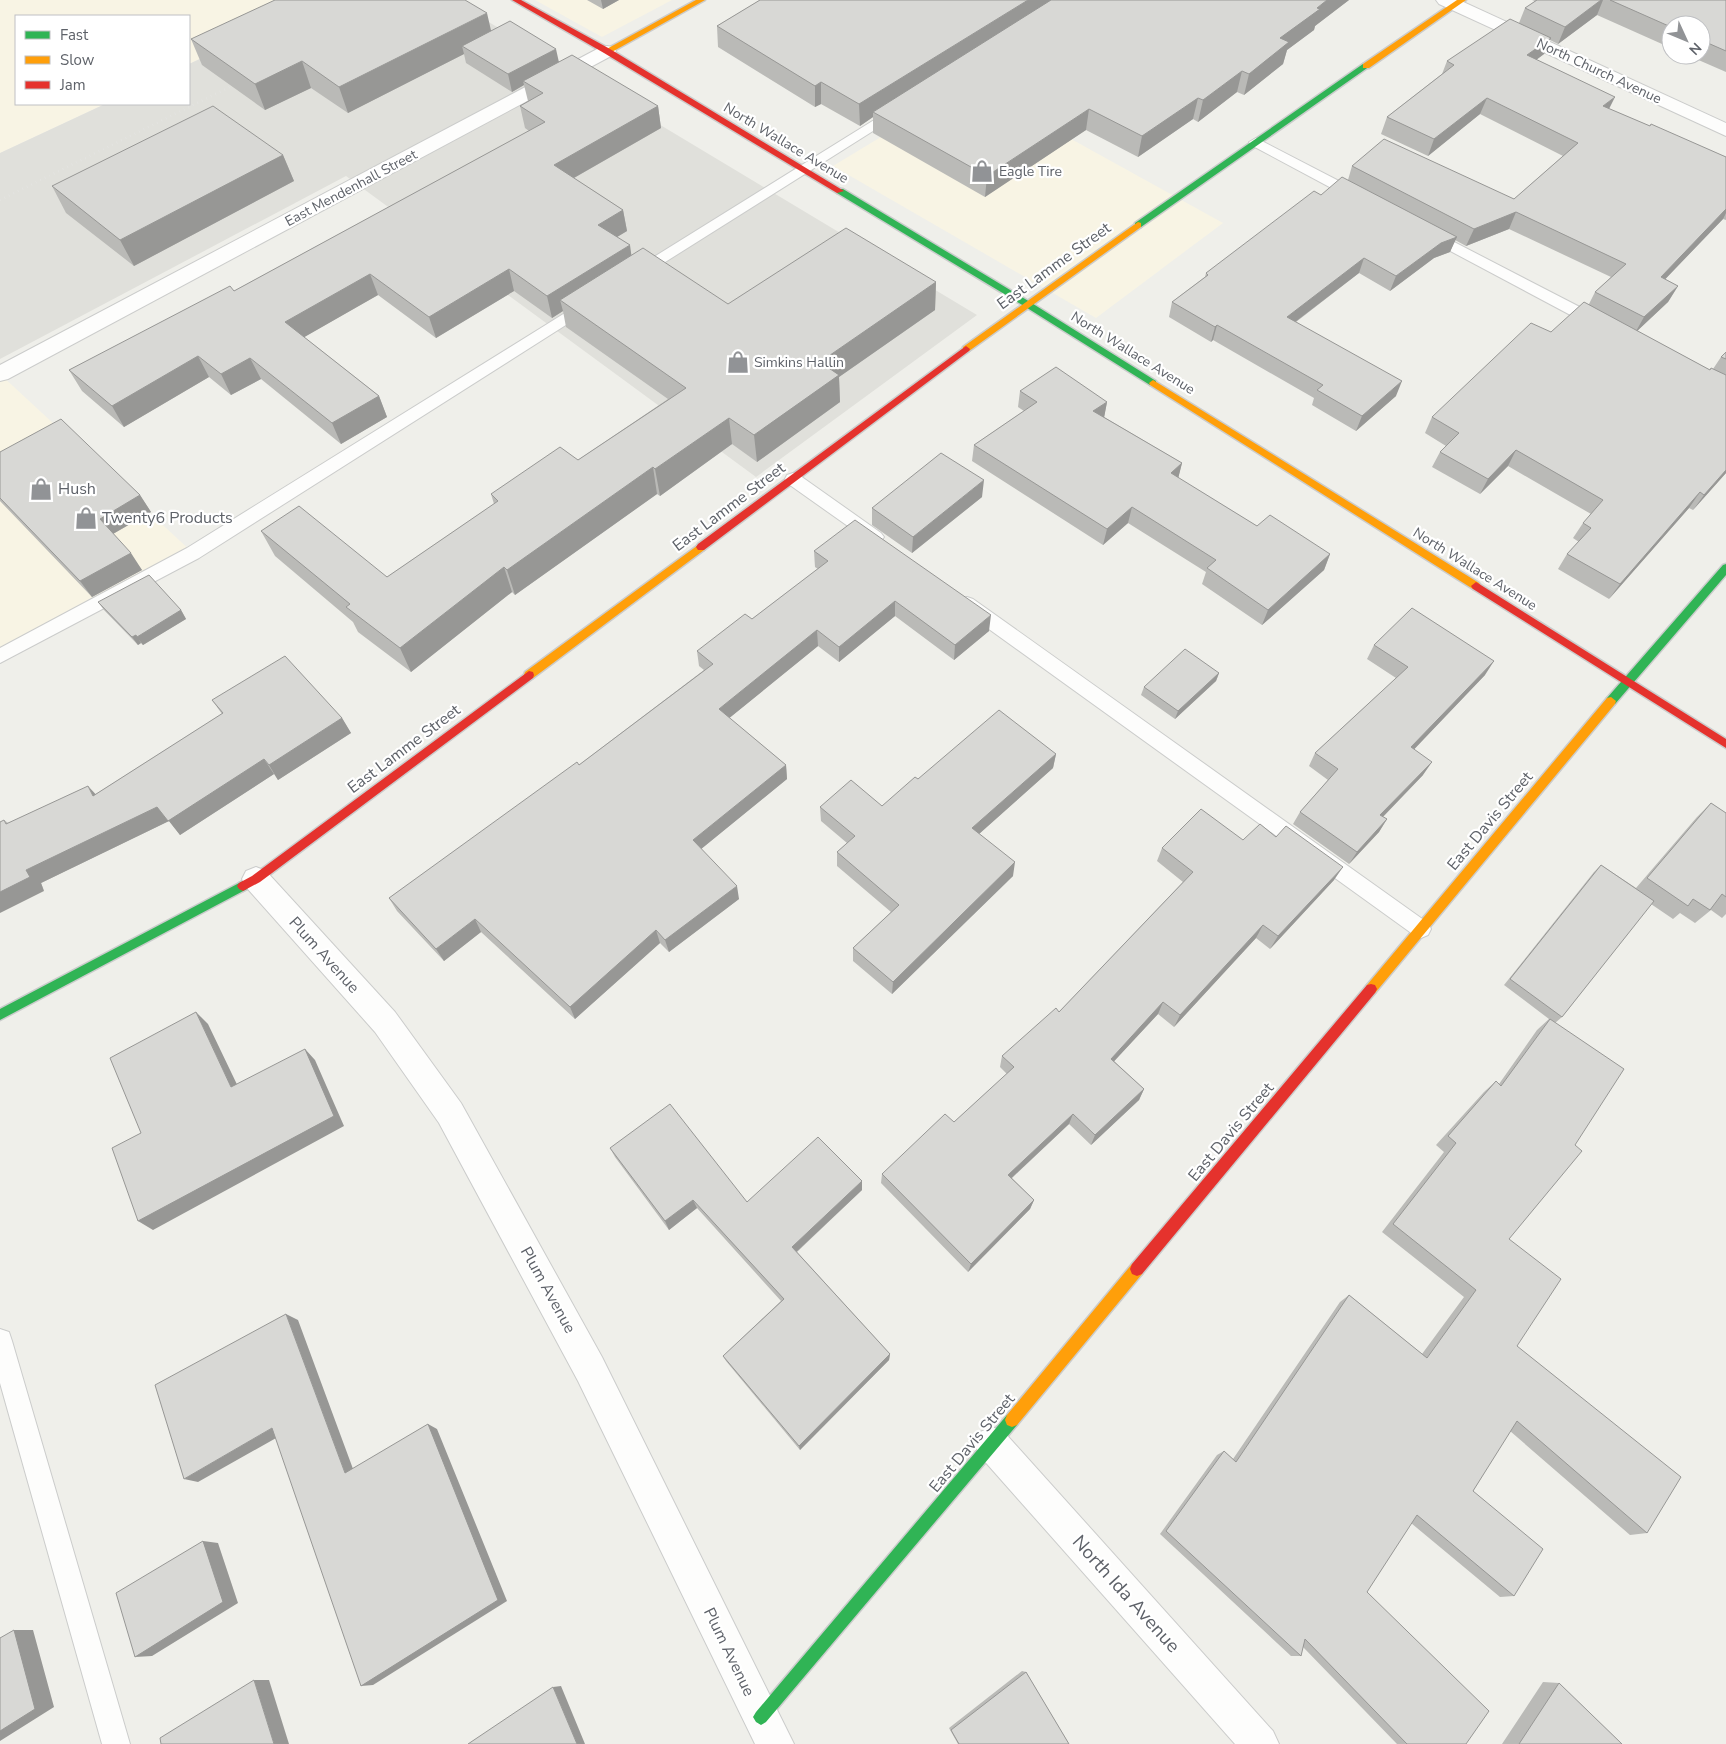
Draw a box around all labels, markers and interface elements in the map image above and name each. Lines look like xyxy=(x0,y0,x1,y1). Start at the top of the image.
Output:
legend xyxy=(15,15,190,105)
north arrow xyxy=(1661,15,1711,65)
text: Fast xyxy=(60,25,89,45)
street label: North Church Avenue xyxy=(1533,34,1665,108)
text: N xyxy=(1685,38,1705,59)
text: Slow xyxy=(60,50,95,70)
text: Jam xyxy=(59,75,86,95)
street label: North Wallace Avenue xyxy=(720,98,852,188)
street label: East Mendenhall Street xyxy=(282,145,420,231)
shop icon: Eagle Tire xyxy=(969,158,995,184)
place label: Eagle Tire xyxy=(999,162,1062,181)
street label: East Lamme Street xyxy=(993,217,1116,315)
street label: North Wallace Avenue xyxy=(1067,307,1199,399)
shop icon: Simkins Hallin xyxy=(725,349,751,375)
place label: Simkins Hallin xyxy=(754,353,844,372)
street label: East Lamme Street xyxy=(668,457,790,557)
shop icon: Hush xyxy=(28,476,54,502)
place label: Hush xyxy=(58,478,96,500)
shop icon: Twenty6 Products xyxy=(73,505,99,531)
place label: Twenty6 Products xyxy=(102,507,233,529)
street label: North Wallace Avenue xyxy=(1409,523,1541,615)
street label: East Lamme Street xyxy=(343,699,465,799)
street label: East Davis Street xyxy=(1442,767,1538,875)
street label: Plum Avenue xyxy=(284,912,364,998)
street label: East Davis Street xyxy=(1183,1078,1279,1186)
street label: Plum Avenue xyxy=(515,1243,581,1337)
street label: East Davis Street xyxy=(924,1389,1020,1497)
street label: North Ida Avenue xyxy=(1066,1530,1186,1658)
street label: Plum Avenue xyxy=(698,1604,760,1700)

